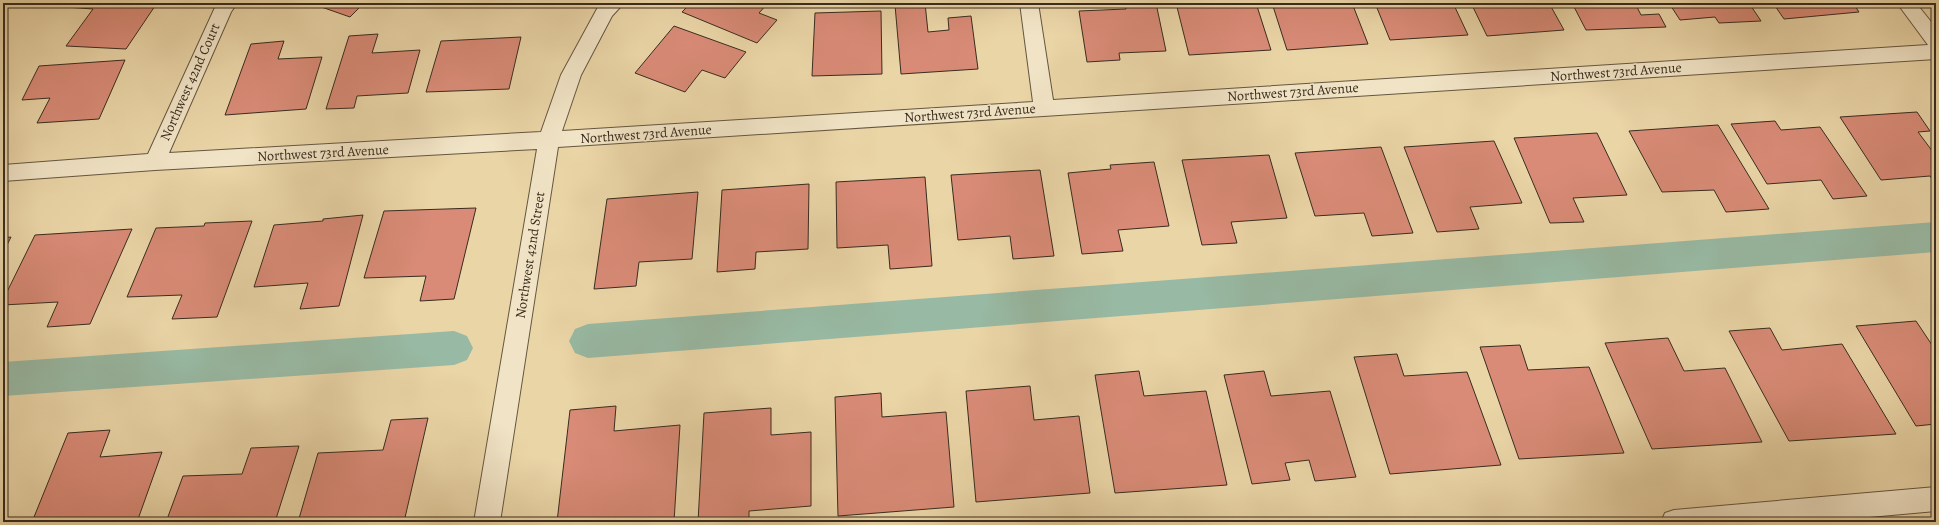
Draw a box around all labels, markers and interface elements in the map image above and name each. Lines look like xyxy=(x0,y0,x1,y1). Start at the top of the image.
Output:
street label: Northwest 42nd Court xyxy=(156,20,225,144)
street label: Northwest 73rd Avenue xyxy=(1550,58,1682,86)
street label: Northwest 73rd Avenue xyxy=(1227,78,1359,106)
street label: Northwest 73rd Avenue xyxy=(904,99,1036,127)
street label: Northwest 73rd Avenue xyxy=(580,120,712,148)
street label: Northwest 73rd Avenue xyxy=(257,140,389,166)
street label: Northwest 42nd Street xyxy=(511,190,549,320)

